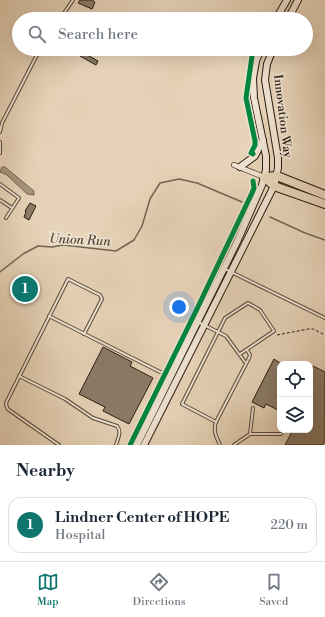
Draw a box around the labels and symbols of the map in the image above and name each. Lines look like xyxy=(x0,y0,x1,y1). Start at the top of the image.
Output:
street label: Innovation Way xyxy=(270,74,295,159)
water label: Union Run xyxy=(49,230,112,250)
pin: 1 xyxy=(12,274,38,304)
your location xyxy=(169,297,189,317)

